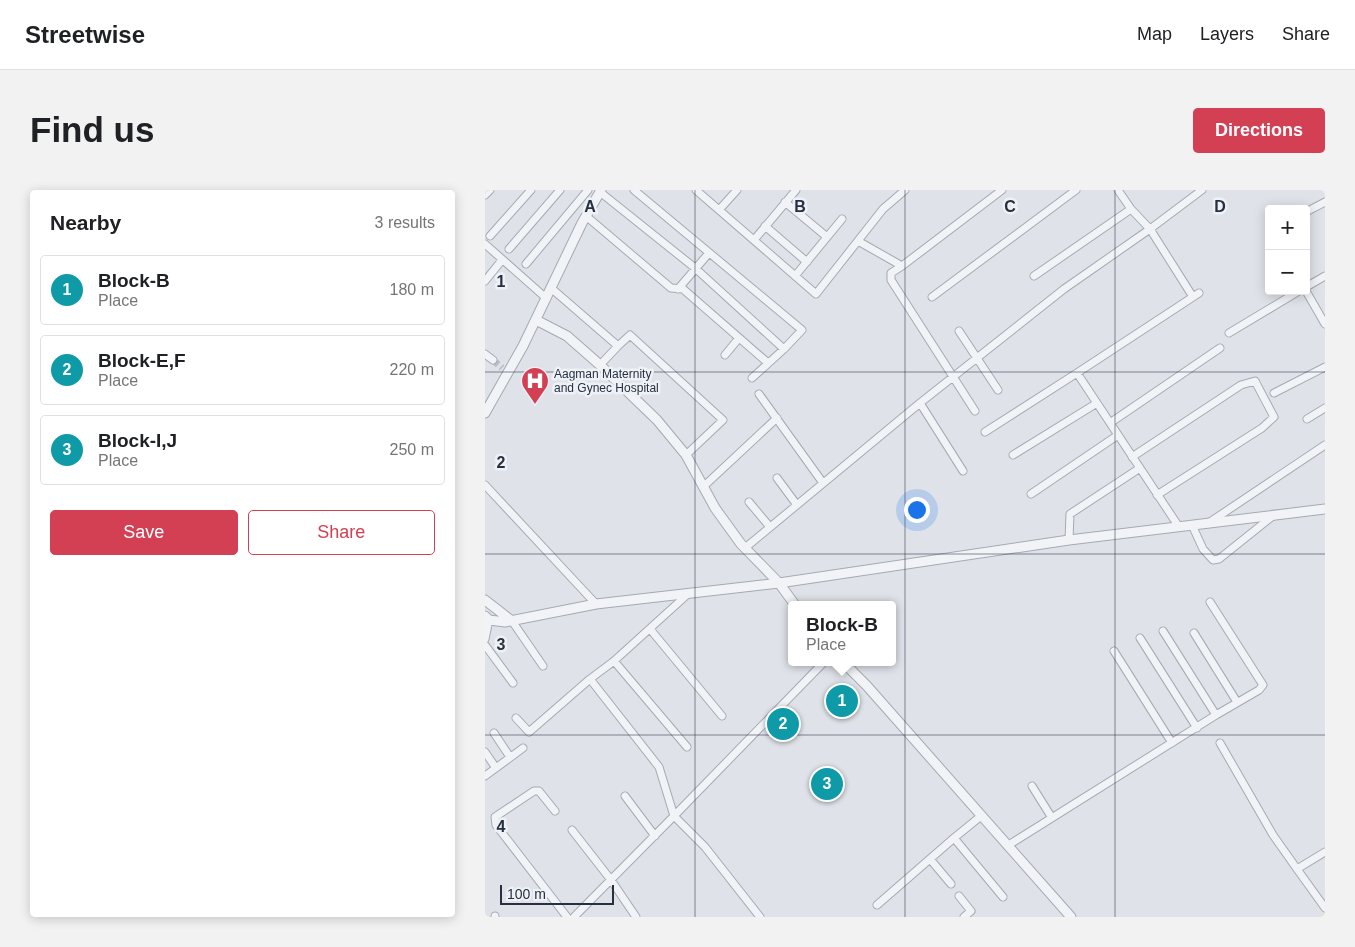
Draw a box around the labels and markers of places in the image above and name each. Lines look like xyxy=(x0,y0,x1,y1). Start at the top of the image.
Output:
hospital icon: Aagman Maternity and Gynec Hospital xyxy=(520,366,550,405)
place label: Aagman Maternity and Gynec Hospital xyxy=(554,367,659,395)
pin: 1 xyxy=(826,682,858,720)
pin: 2 xyxy=(767,705,799,743)
pin: 3 xyxy=(811,765,843,803)

